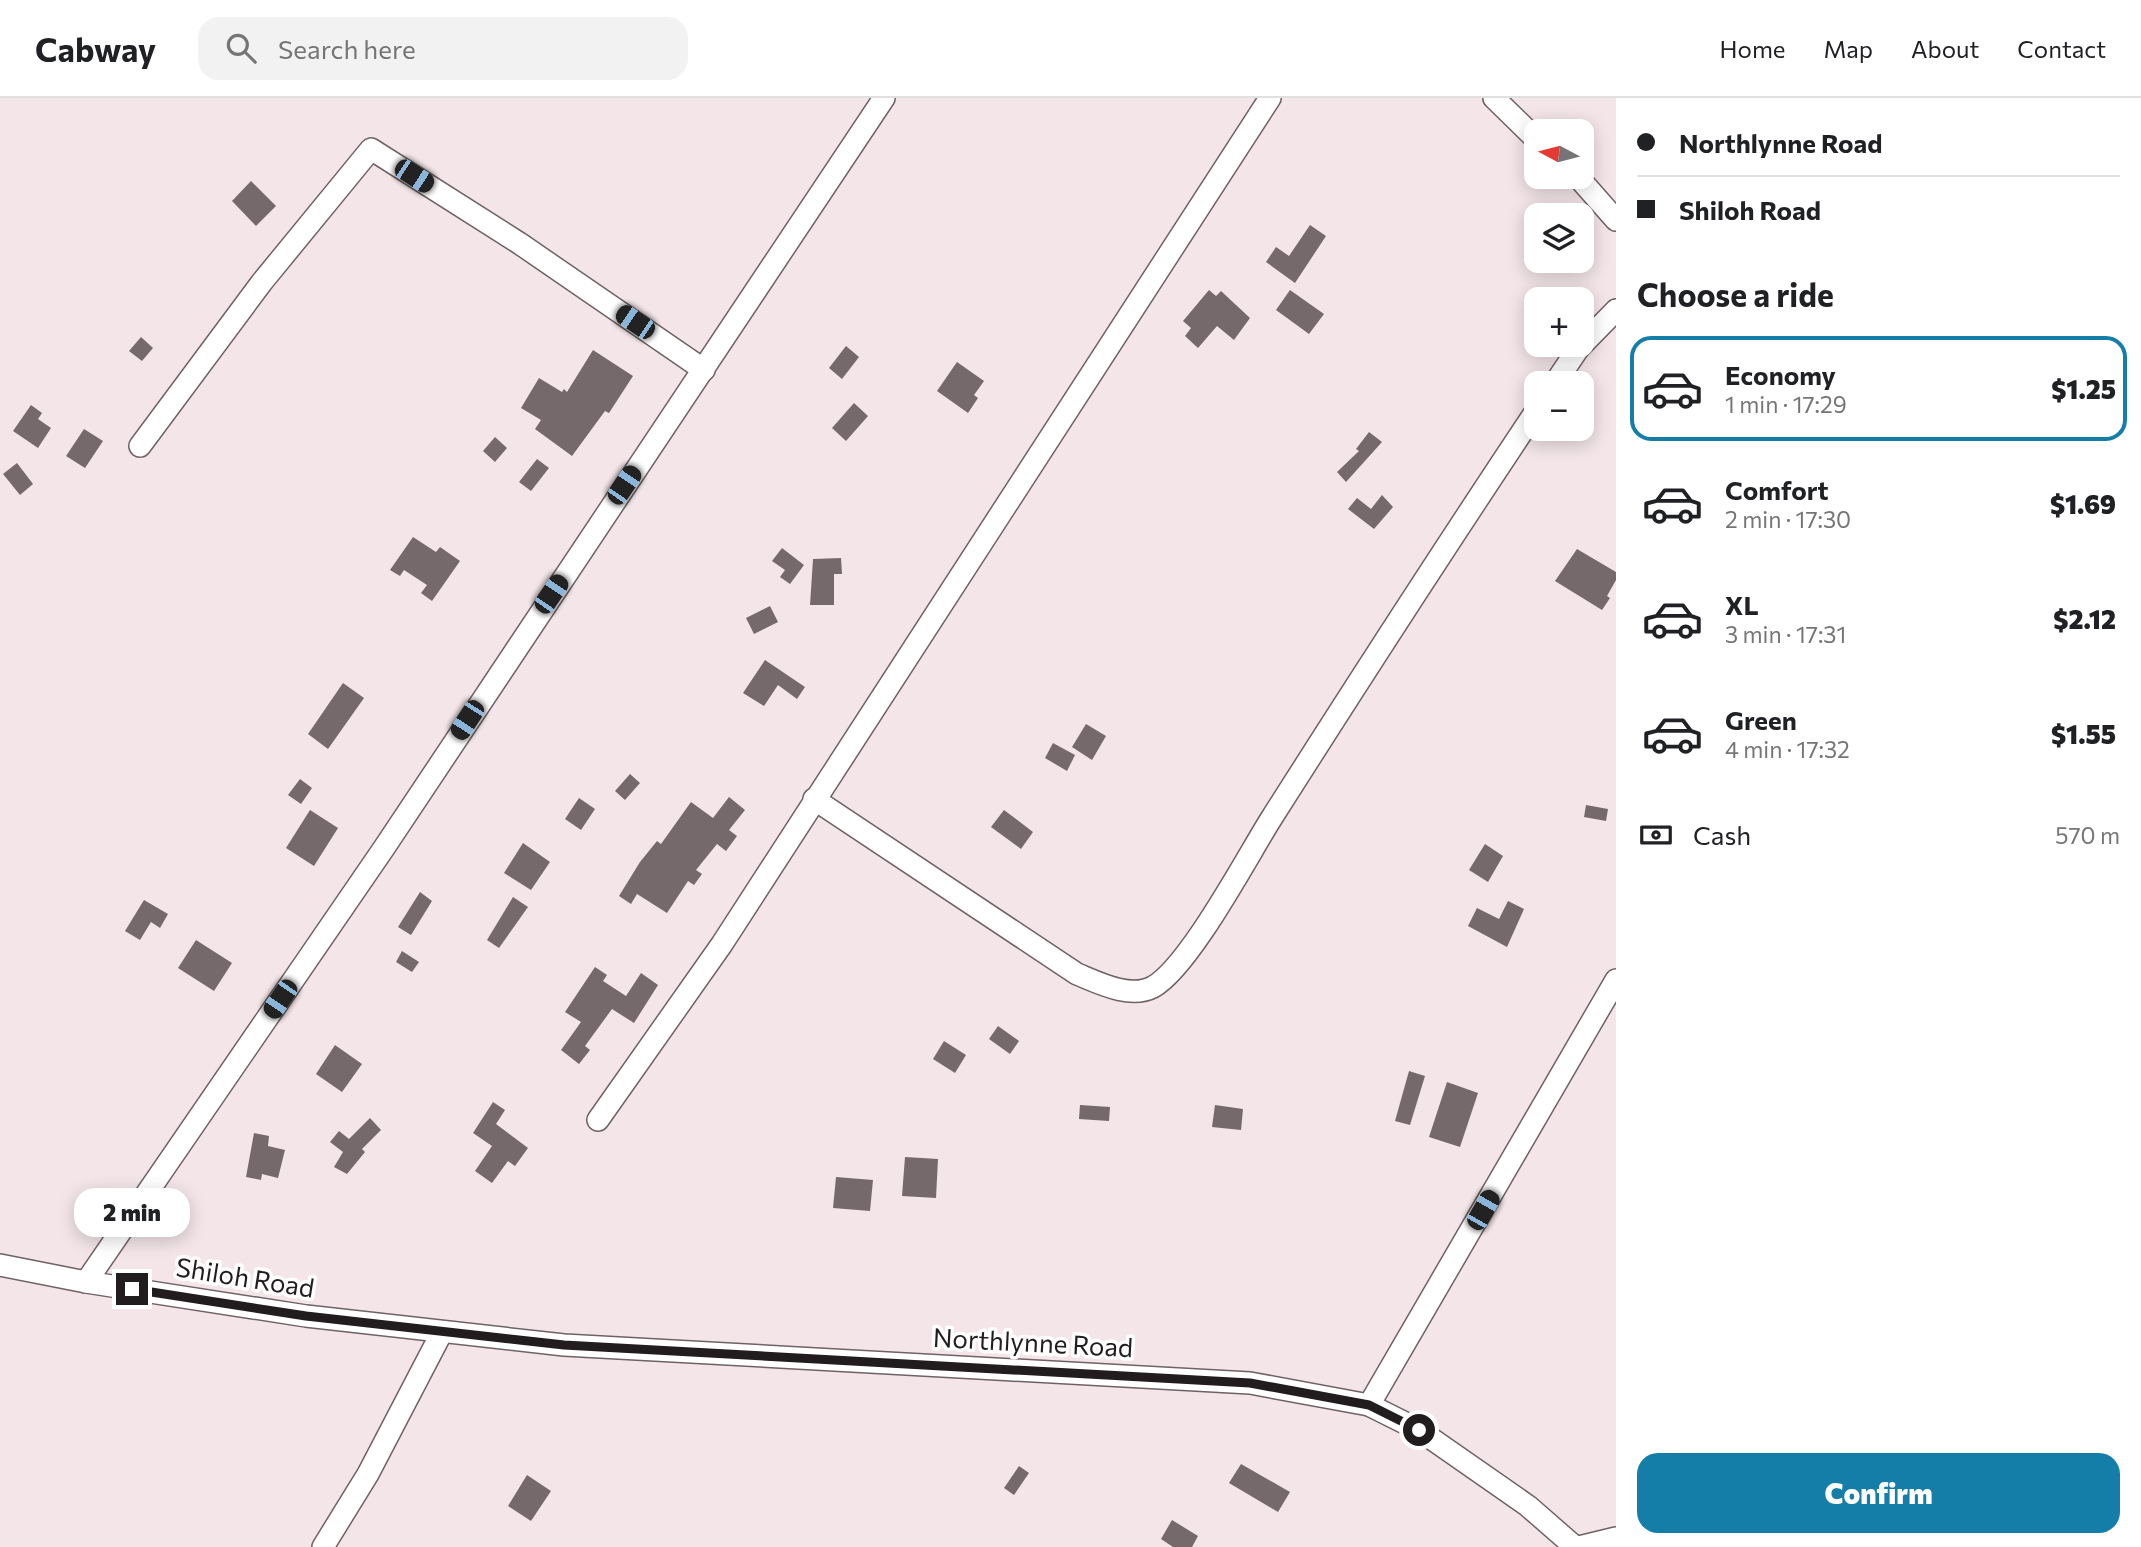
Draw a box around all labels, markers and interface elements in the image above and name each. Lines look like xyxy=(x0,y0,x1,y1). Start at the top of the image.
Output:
search box xyxy=(198,17,688,80)
text: Cabway xyxy=(35,28,156,69)
icon: search xyxy=(222,29,260,67)
text: Search here xyxy=(278,33,416,64)
text: Home xyxy=(1720,34,1786,63)
text: Map xyxy=(1824,34,1873,63)
text: About xyxy=(1911,34,1979,63)
text: Contact xyxy=(2017,34,2106,63)
north arrow xyxy=(1524,119,1594,189)
map controls xyxy=(1524,119,1594,441)
text: Northlynne Road xyxy=(1679,127,1882,158)
car xyxy=(391,156,438,196)
text: Shiloh Road xyxy=(1679,194,1821,225)
button: layers xyxy=(1524,203,1594,273)
text: Choose a ride xyxy=(1637,274,1834,314)
button: + xyxy=(1524,287,1594,357)
car xyxy=(612,302,659,342)
icon: car xyxy=(1641,357,1704,420)
text: Economy xyxy=(1725,359,1836,390)
button: − xyxy=(1524,371,1594,441)
text: $1.25 xyxy=(2051,373,2116,404)
text: 1 min · 17:29 xyxy=(1725,390,1847,418)
car xyxy=(604,462,645,508)
icon: car xyxy=(1641,472,1704,535)
text: Comfort xyxy=(1725,474,1828,505)
text: $1.69 xyxy=(2050,488,2116,519)
text: 2 min · 17:30 xyxy=(1725,505,1851,533)
car xyxy=(531,571,572,617)
icon: car xyxy=(1641,587,1704,650)
text: XL xyxy=(1725,589,1759,620)
text: $2.12 xyxy=(2053,603,2116,634)
text: 3 min · 17:31 xyxy=(1725,620,1846,648)
car xyxy=(447,697,488,743)
icon: car xyxy=(1641,702,1704,765)
text: Green xyxy=(1725,704,1797,735)
text: $1.55 xyxy=(2051,718,2116,749)
text: 4 min · 17:32 xyxy=(1725,735,1850,763)
icon: cash xyxy=(1637,816,1675,854)
text: Cash xyxy=(1693,819,1751,850)
text: 570 m xyxy=(2055,821,2120,849)
car xyxy=(260,976,301,1022)
car xyxy=(1464,1187,1503,1233)
callout: 2 min xyxy=(74,1188,190,1236)
text: 2 min xyxy=(103,1198,161,1226)
street label: Shiloh Road xyxy=(174,1250,317,1303)
route end xyxy=(116,1273,148,1305)
street label: Northlynne Road xyxy=(932,1321,1134,1362)
route start xyxy=(1403,1414,1435,1446)
button: Confirm xyxy=(1637,1453,2120,1533)

